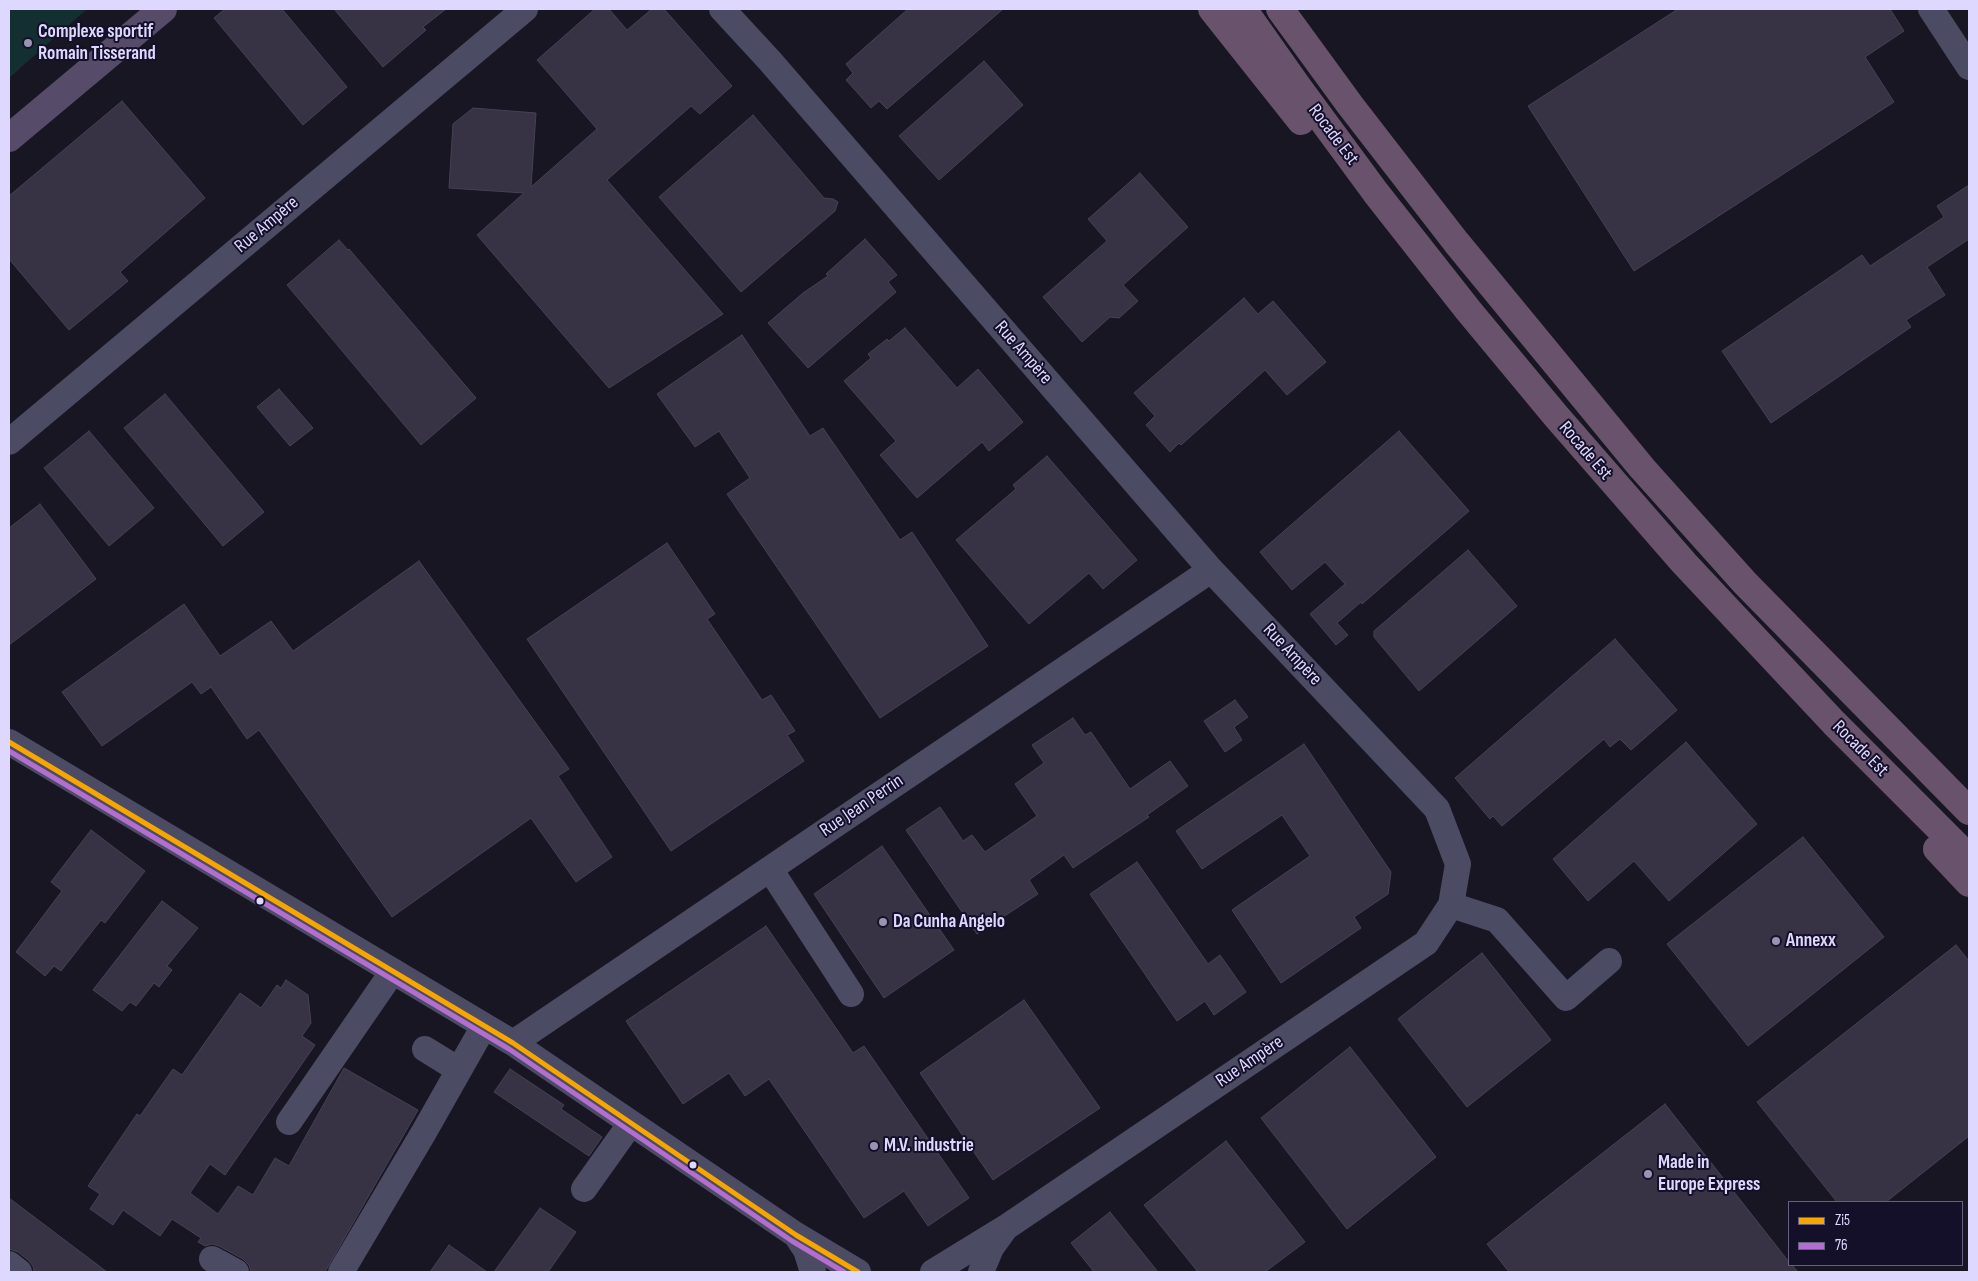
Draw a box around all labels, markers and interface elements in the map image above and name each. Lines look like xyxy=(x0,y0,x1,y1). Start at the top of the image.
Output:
place label: Complexe sportif Romain Tisserand xyxy=(38,21,156,65)
marker: Complexe sportif Romain Tisserand xyxy=(22,37,34,49)
street label: Rocade Est xyxy=(1303,100,1363,170)
street label: Rue Ampère xyxy=(230,192,304,258)
street label: Rue Ampère xyxy=(989,317,1057,389)
street label: Rocade Est xyxy=(1553,417,1617,485)
street label: Rue Ampère xyxy=(1258,619,1326,691)
street label: Rocade Est xyxy=(1827,716,1893,782)
street label: Rue Jean Perrin xyxy=(816,770,908,842)
unlabelled marker xyxy=(255,896,265,906)
place label: Da Cunha Angelo xyxy=(893,911,1005,933)
marker: Da Cunha Angelo xyxy=(877,916,889,928)
place label: Annexx xyxy=(1786,930,1836,952)
marker: Annexx xyxy=(1770,935,1782,947)
street label: Rue Ampère xyxy=(1212,1031,1288,1093)
place label: M.V. industrie xyxy=(884,1135,974,1157)
marker: M.V. industrie xyxy=(868,1140,880,1152)
place label: Made in Europe Express xyxy=(1658,1152,1760,1196)
unlabelled marker xyxy=(688,1160,698,1170)
marker: Made in Europe Express xyxy=(1642,1168,1654,1180)
legend xyxy=(1788,1201,1963,1266)
text: Zi5 xyxy=(1835,1211,1850,1230)
text: 76 xyxy=(1835,1236,1848,1255)

